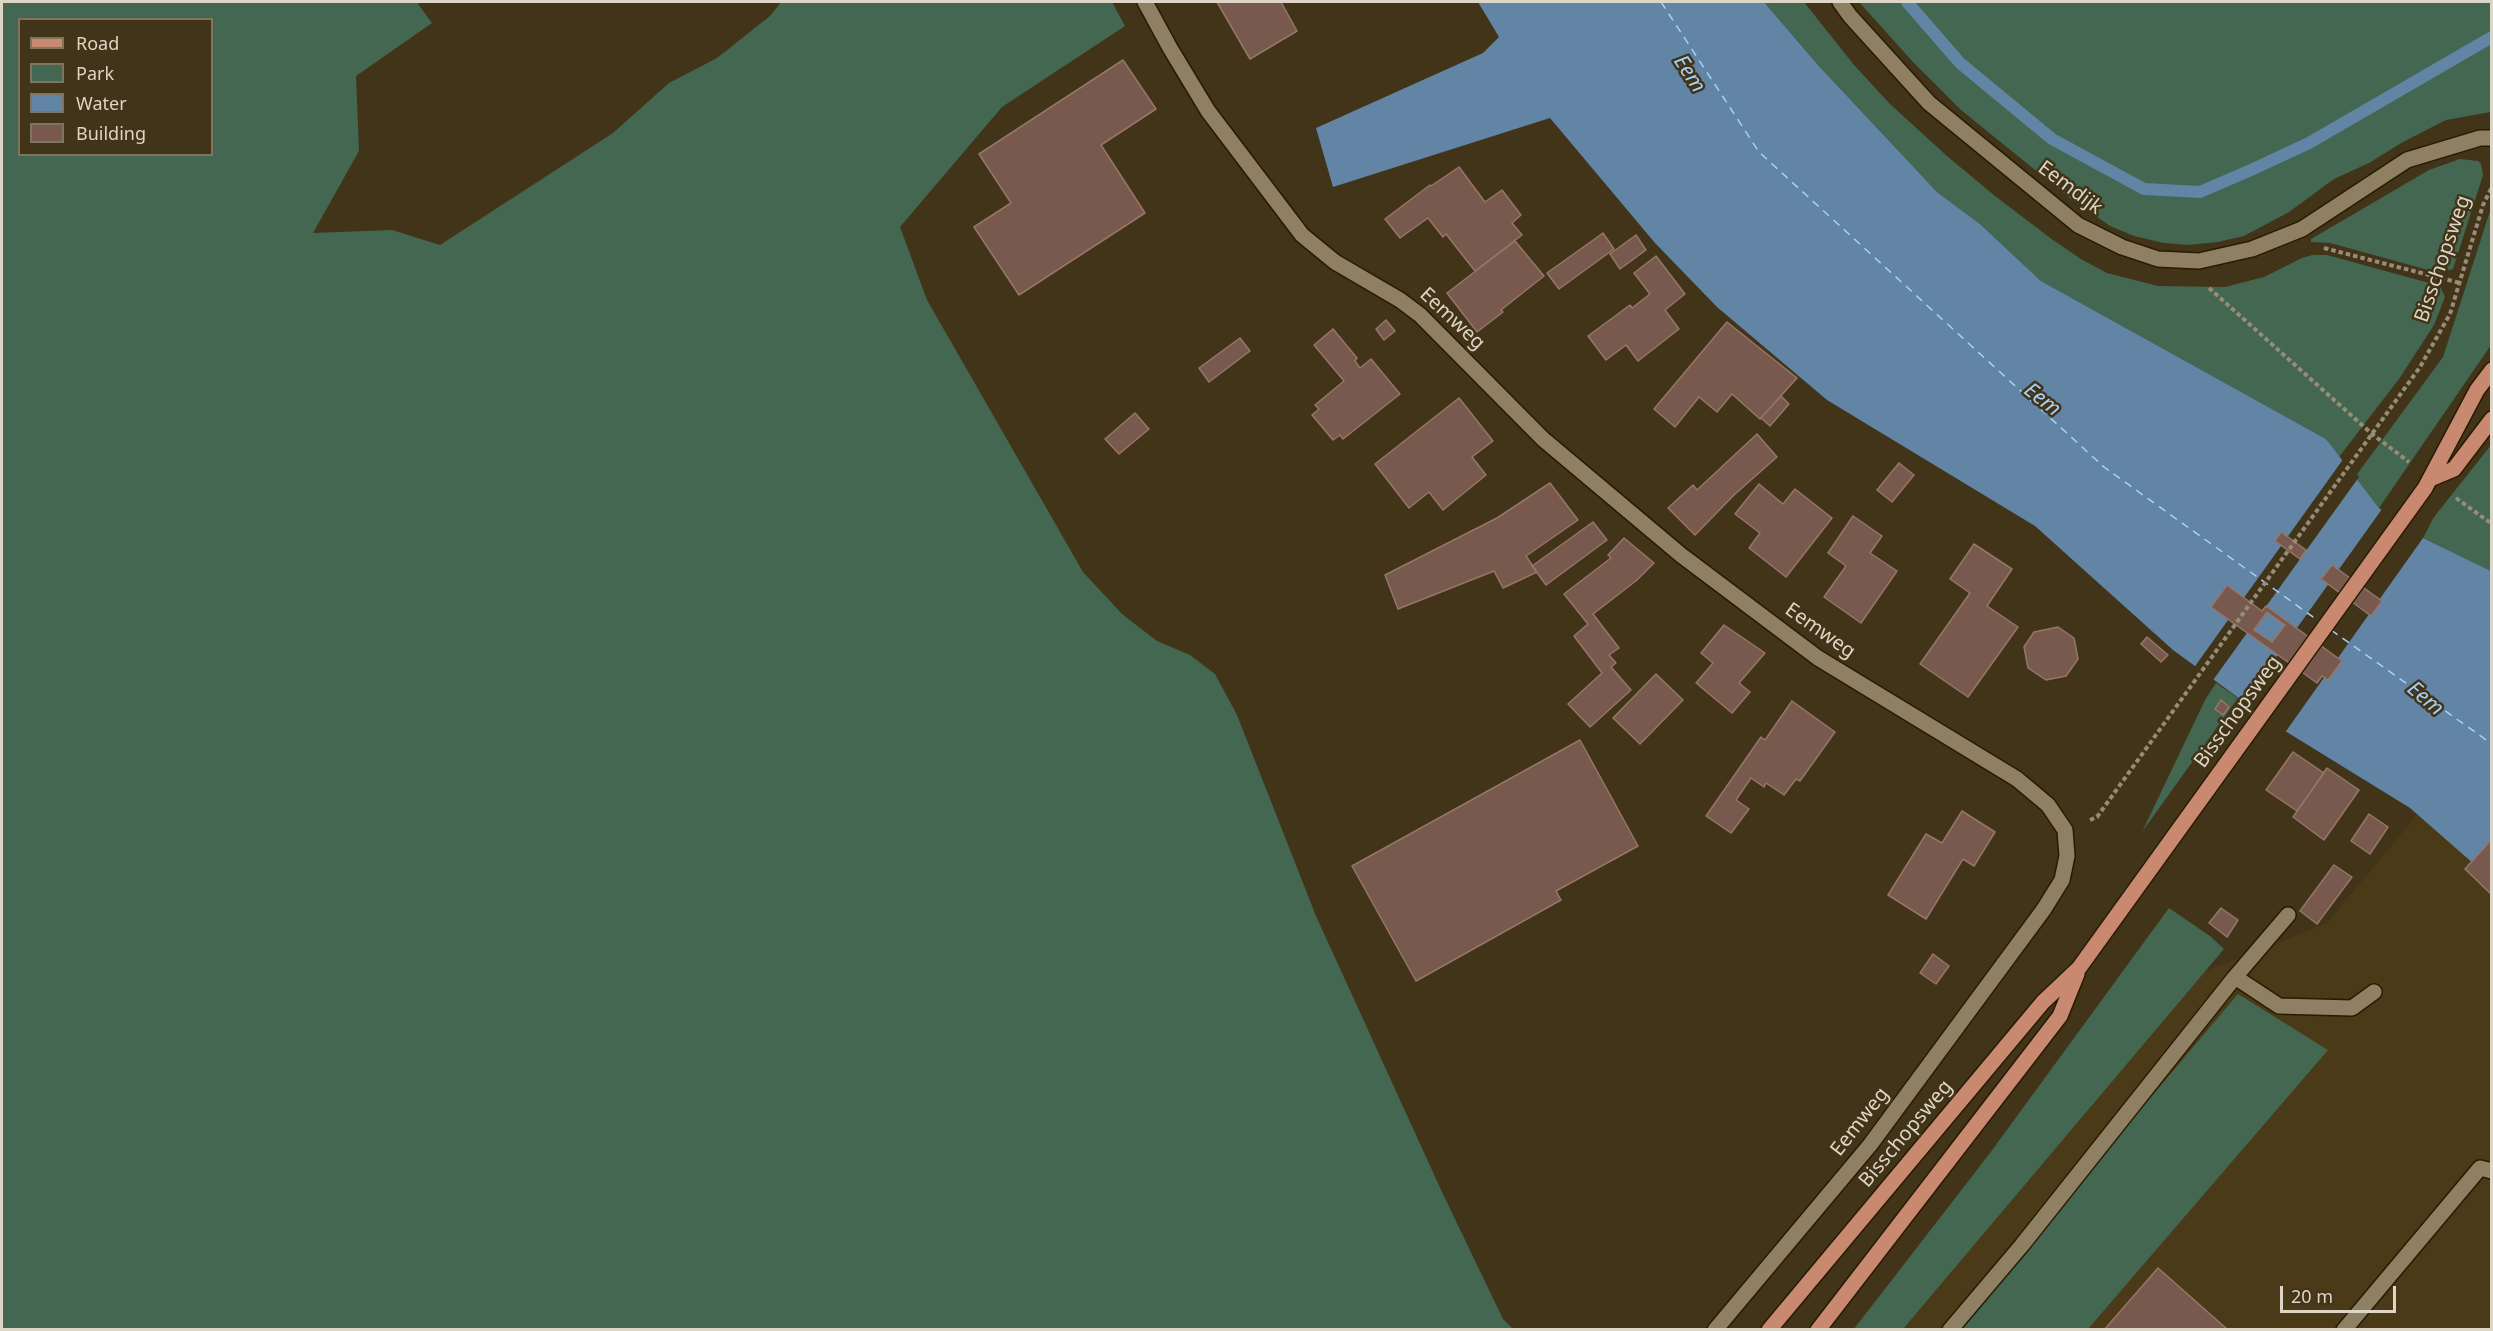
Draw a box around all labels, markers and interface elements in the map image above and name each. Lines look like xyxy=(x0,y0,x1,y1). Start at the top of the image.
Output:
legend xyxy=(18,18,213,156)
text: Road xyxy=(76,31,119,55)
water label: Eem xyxy=(1668,51,1710,97)
text: Park xyxy=(76,61,114,85)
text: Water xyxy=(76,91,127,115)
text: Building xyxy=(76,121,146,145)
street label: Eemdijk xyxy=(2033,156,2107,220)
street label: Bisschopsweg xyxy=(2410,192,2476,326)
street label: Eemweg xyxy=(1414,283,1490,355)
water label: Eem xyxy=(2019,378,2065,422)
street label: Eemweg xyxy=(1780,598,1860,664)
street label: Bisschopsweg xyxy=(2189,651,2287,773)
water label: Eem xyxy=(2402,677,2448,721)
street label: Bisschopsweg xyxy=(1854,1076,1958,1192)
street label: Eemweg xyxy=(1826,1083,1894,1161)
scale bar xyxy=(2283,1274,2398,1312)
text: 20 m xyxy=(2291,1284,2333,1308)

